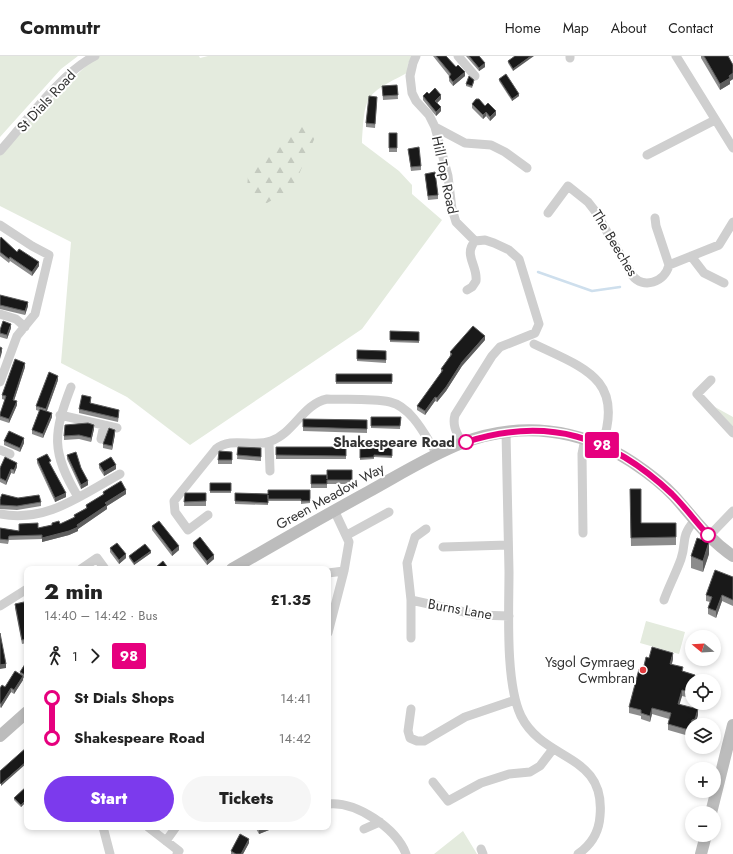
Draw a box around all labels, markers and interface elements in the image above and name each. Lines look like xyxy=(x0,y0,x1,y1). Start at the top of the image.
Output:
text: Commutr xyxy=(20,14,100,41)
text: Home xyxy=(505,18,541,38)
text: Map xyxy=(563,18,589,38)
text: About xyxy=(611,18,646,38)
text: Contact xyxy=(668,18,713,38)
street label: St Dials Road xyxy=(12,66,80,136)
street label: Hill Top Road xyxy=(427,134,463,216)
street label: The Beeches xyxy=(587,206,643,280)
place label: Shakespeare Road xyxy=(333,432,455,452)
line badge: 98 xyxy=(584,432,620,458)
marker: Shakespeare Road xyxy=(458,434,474,450)
text: 98 xyxy=(593,435,611,455)
street label: Green Meadow Way xyxy=(272,457,389,534)
unlabelled marker xyxy=(700,527,716,543)
text: 2 min xyxy=(44,575,103,607)
text: £1.35 xyxy=(270,589,311,611)
street label: Burns Lane xyxy=(426,594,494,624)
text: 14:40 – 14:42 · Bus xyxy=(44,606,157,625)
north arrow xyxy=(685,630,721,666)
map controls xyxy=(685,630,721,842)
icon: walk xyxy=(44,645,66,667)
icon: forward xyxy=(84,645,106,667)
text: 98 xyxy=(120,646,138,666)
text: 1 xyxy=(72,647,78,666)
place label: Ysgol Gymraeg Cwmbran xyxy=(545,652,635,688)
marker: Ysgol Gymraeg Cwmbran xyxy=(638,665,648,675)
button: locate xyxy=(685,674,721,710)
text: St Dials Shops xyxy=(74,687,174,709)
text: 14:41 xyxy=(280,689,311,708)
button: layers xyxy=(685,718,721,754)
text: Shakespeare Road xyxy=(74,727,205,749)
text: 14:42 xyxy=(279,729,311,748)
button: + xyxy=(685,762,721,798)
button: Start xyxy=(44,776,174,822)
button: Tickets xyxy=(182,776,311,822)
button: − xyxy=(685,806,721,842)

